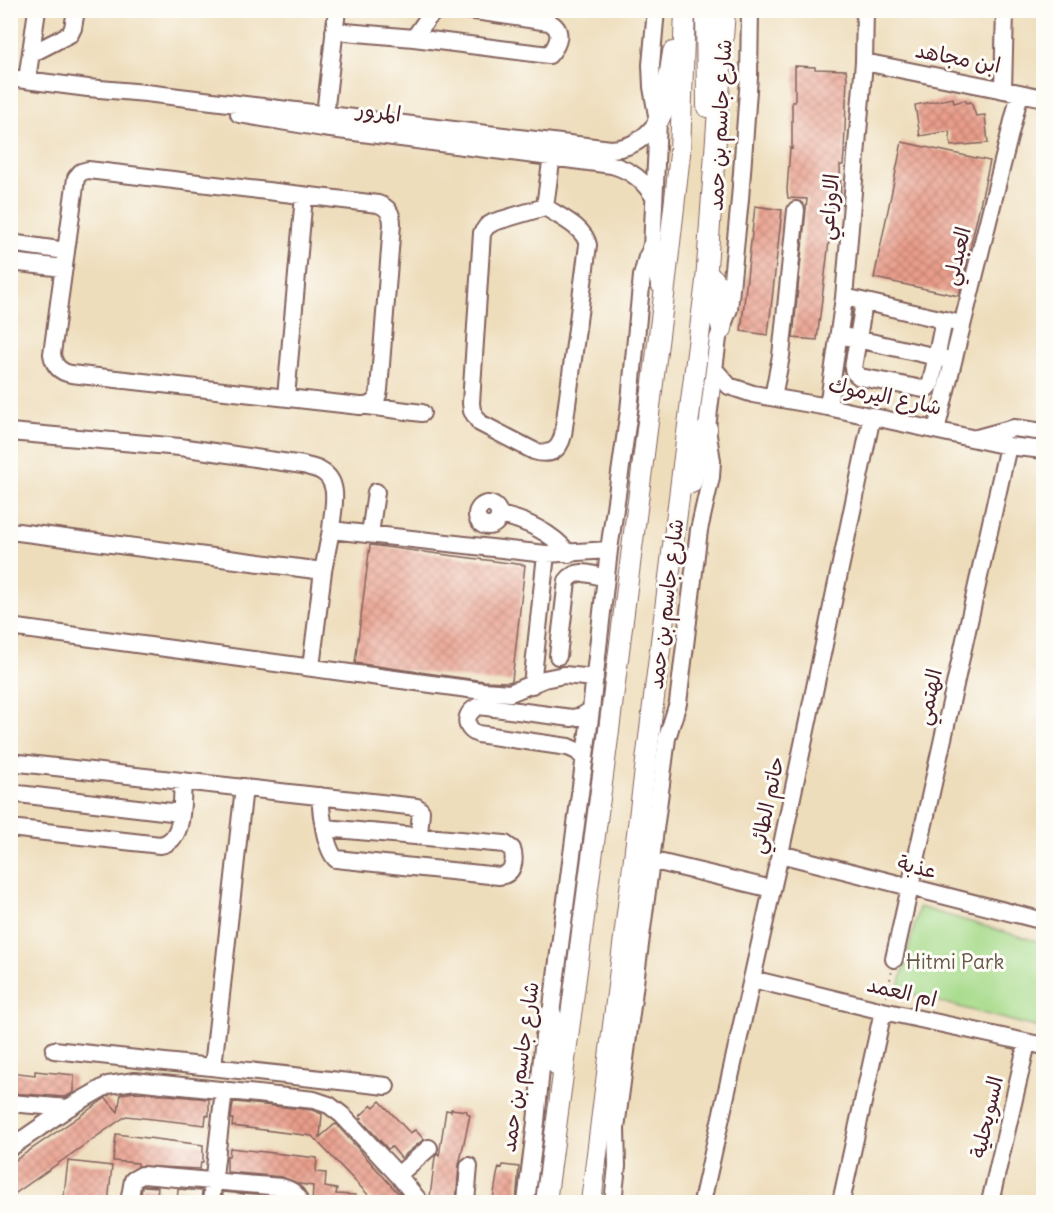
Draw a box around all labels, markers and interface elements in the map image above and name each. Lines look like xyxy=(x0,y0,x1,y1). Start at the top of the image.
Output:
street label: ابن مجاهد xyxy=(913,36,1003,79)
street label: شارع جاسم بن حمد xyxy=(702,38,740,212)
street label: المرور xyxy=(353,95,403,128)
street label: الاوزاعي xyxy=(812,173,851,242)
street label: العبدلي xyxy=(936,224,983,289)
street label: شارع اليرموك xyxy=(825,370,944,423)
street label: شارع جاسم بن حمد xyxy=(642,517,692,691)
street label: الهتمي xyxy=(909,666,954,729)
street label: حاتم الطائي xyxy=(743,754,796,857)
street label: عذبة xyxy=(895,849,939,884)
park label: Hitmi Park xyxy=(906,948,1004,975)
street label: ام العمد xyxy=(864,970,940,1016)
street label: شارع جاسم بن حمد xyxy=(494,980,548,1154)
street label: السويحلية xyxy=(964,1073,1009,1161)

